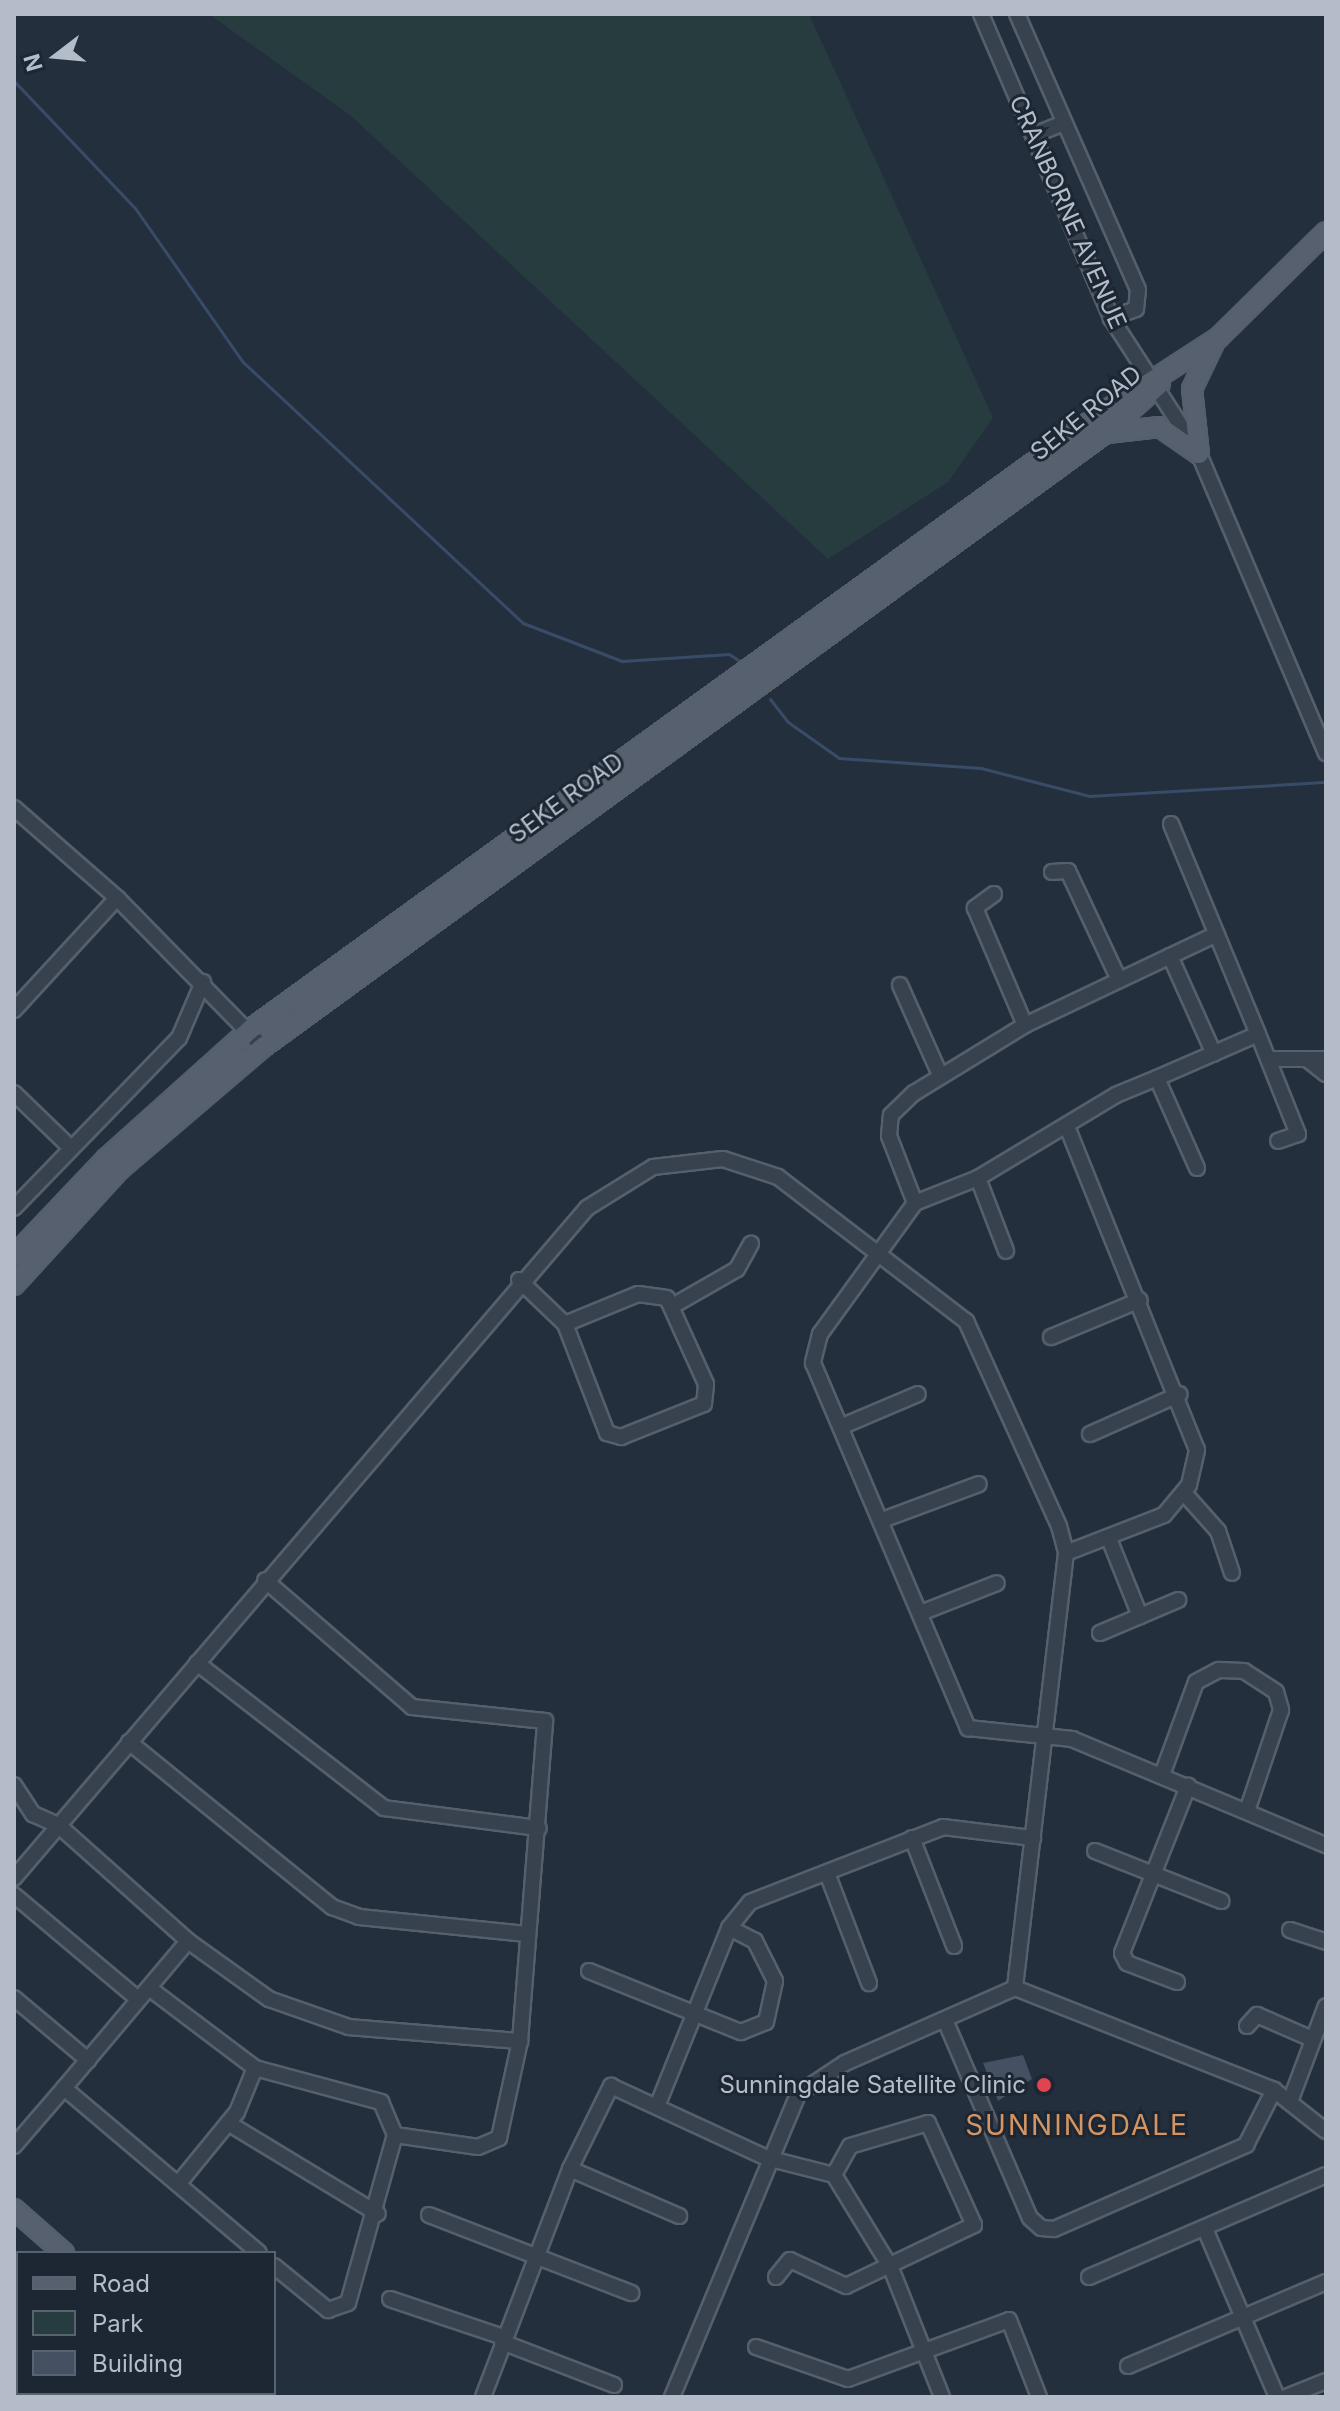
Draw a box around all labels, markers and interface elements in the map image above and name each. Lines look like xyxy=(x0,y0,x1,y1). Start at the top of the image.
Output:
north arrow xyxy=(16,16,96,96)
text: N xyxy=(18,51,48,74)
street label: CRANBORNE AVENUE xyxy=(1003,91,1133,333)
street label: SEKE ROAD xyxy=(1025,360,1147,466)
street label: SEKE ROAD xyxy=(503,747,629,849)
place label: Sunningdale Satellite Clinic xyxy=(719,2071,1026,2099)
marker: Sunningdale Satellite Clinic xyxy=(1033,2074,1055,2096)
district label: SUNNINGDALE xyxy=(965,2108,1189,2142)
legend xyxy=(16,2251,276,2395)
text: Road xyxy=(92,2269,150,2298)
text: Park xyxy=(92,2309,143,2338)
text: Building xyxy=(92,2349,183,2378)

